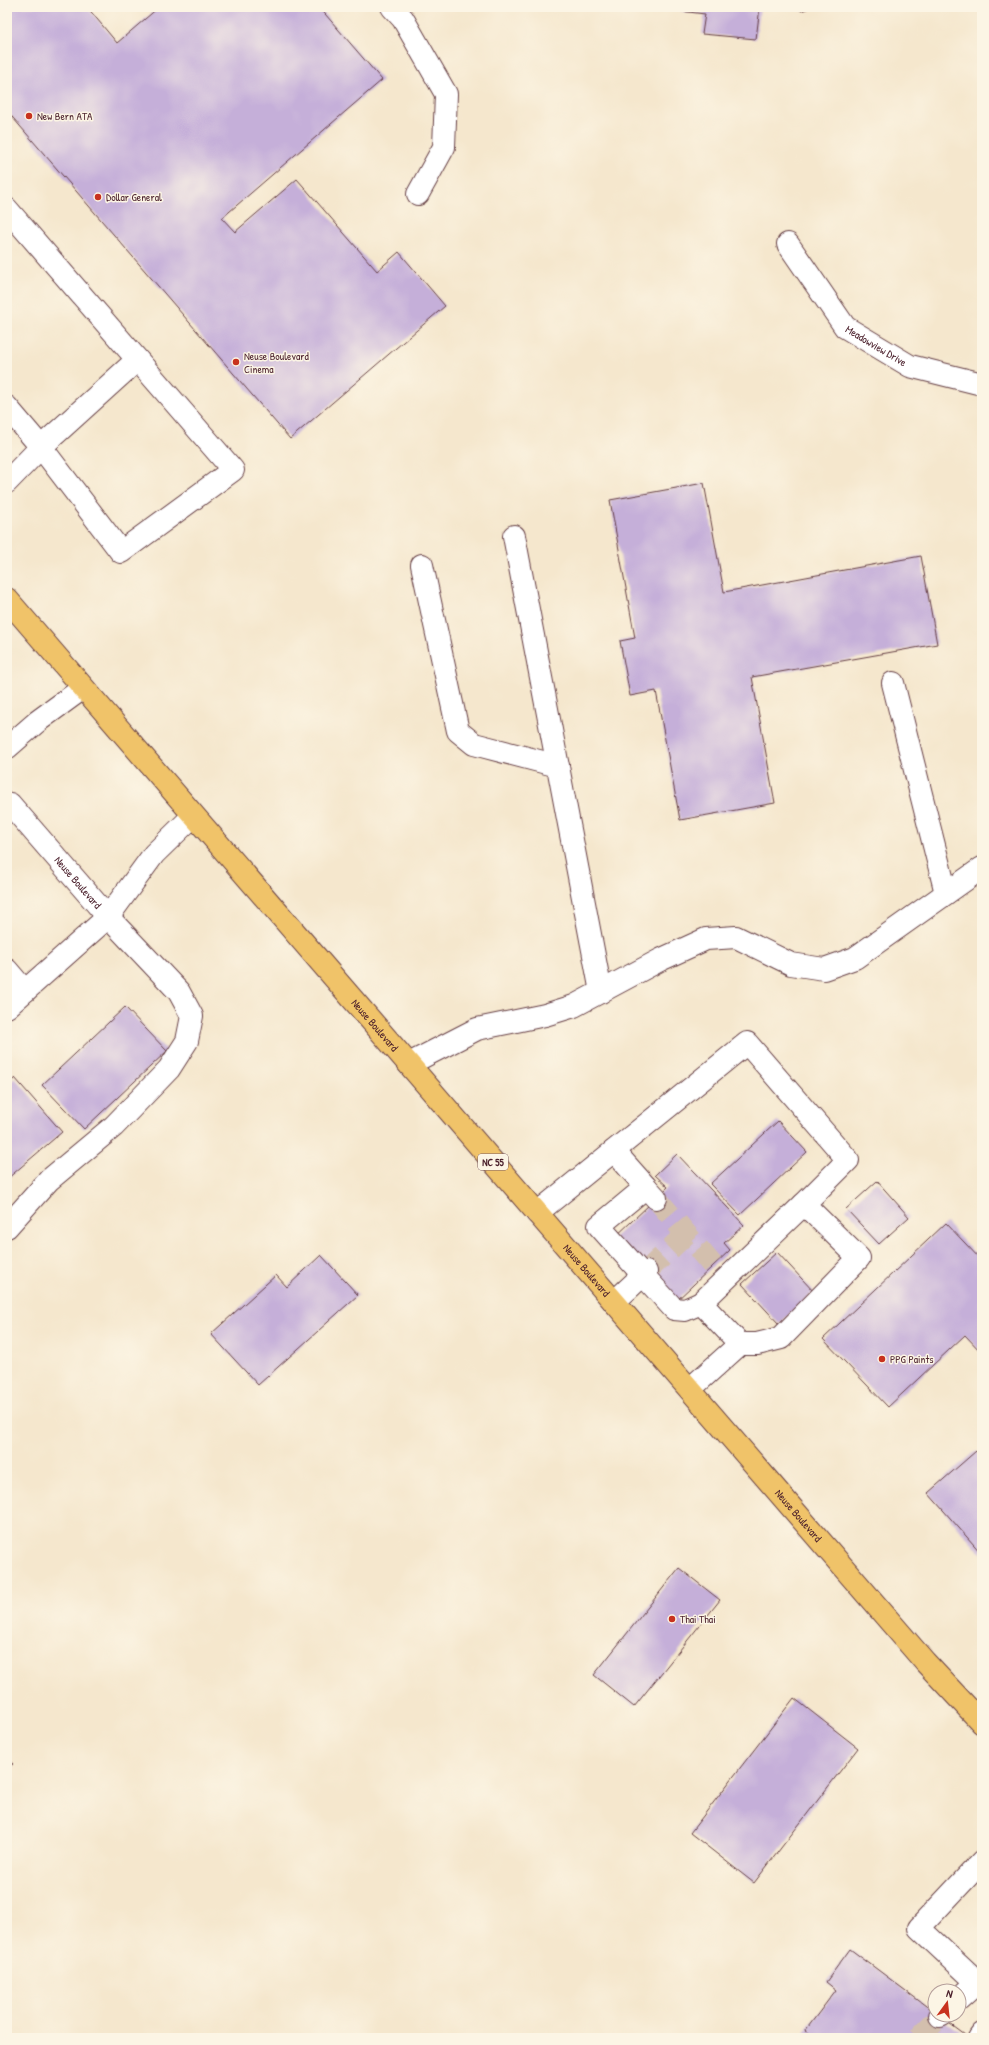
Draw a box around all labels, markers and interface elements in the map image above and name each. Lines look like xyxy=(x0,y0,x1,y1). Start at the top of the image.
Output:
place label: New Bern ATA xyxy=(37,109,93,123)
marker: New Bern ATA xyxy=(24,111,34,121)
place label: Dollar General xyxy=(106,190,162,204)
marker: Dollar General xyxy=(93,192,103,202)
street label: Meadowview Drive xyxy=(843,322,910,370)
place label: Neuse Boulevard Cinema xyxy=(244,349,309,376)
marker: Neuse Boulevard Cinema xyxy=(231,357,241,367)
street label: Neuse Boulevard xyxy=(51,853,105,912)
street label: Neuse Boulevard xyxy=(348,996,402,1055)
road number: NC 55 xyxy=(478,1154,508,1170)
street label: Neuse Boulevard xyxy=(560,1241,614,1300)
place label: PPG Paints xyxy=(890,1352,933,1366)
marker: PPG Paints xyxy=(877,1354,887,1364)
street label: Neuse Boulevard xyxy=(772,1486,825,1545)
place label: Thai Thai xyxy=(680,1612,716,1626)
marker: Thai Thai xyxy=(667,1614,677,1624)
north arrow xyxy=(927,1983,967,2023)
text: N xyxy=(945,1986,954,2001)

